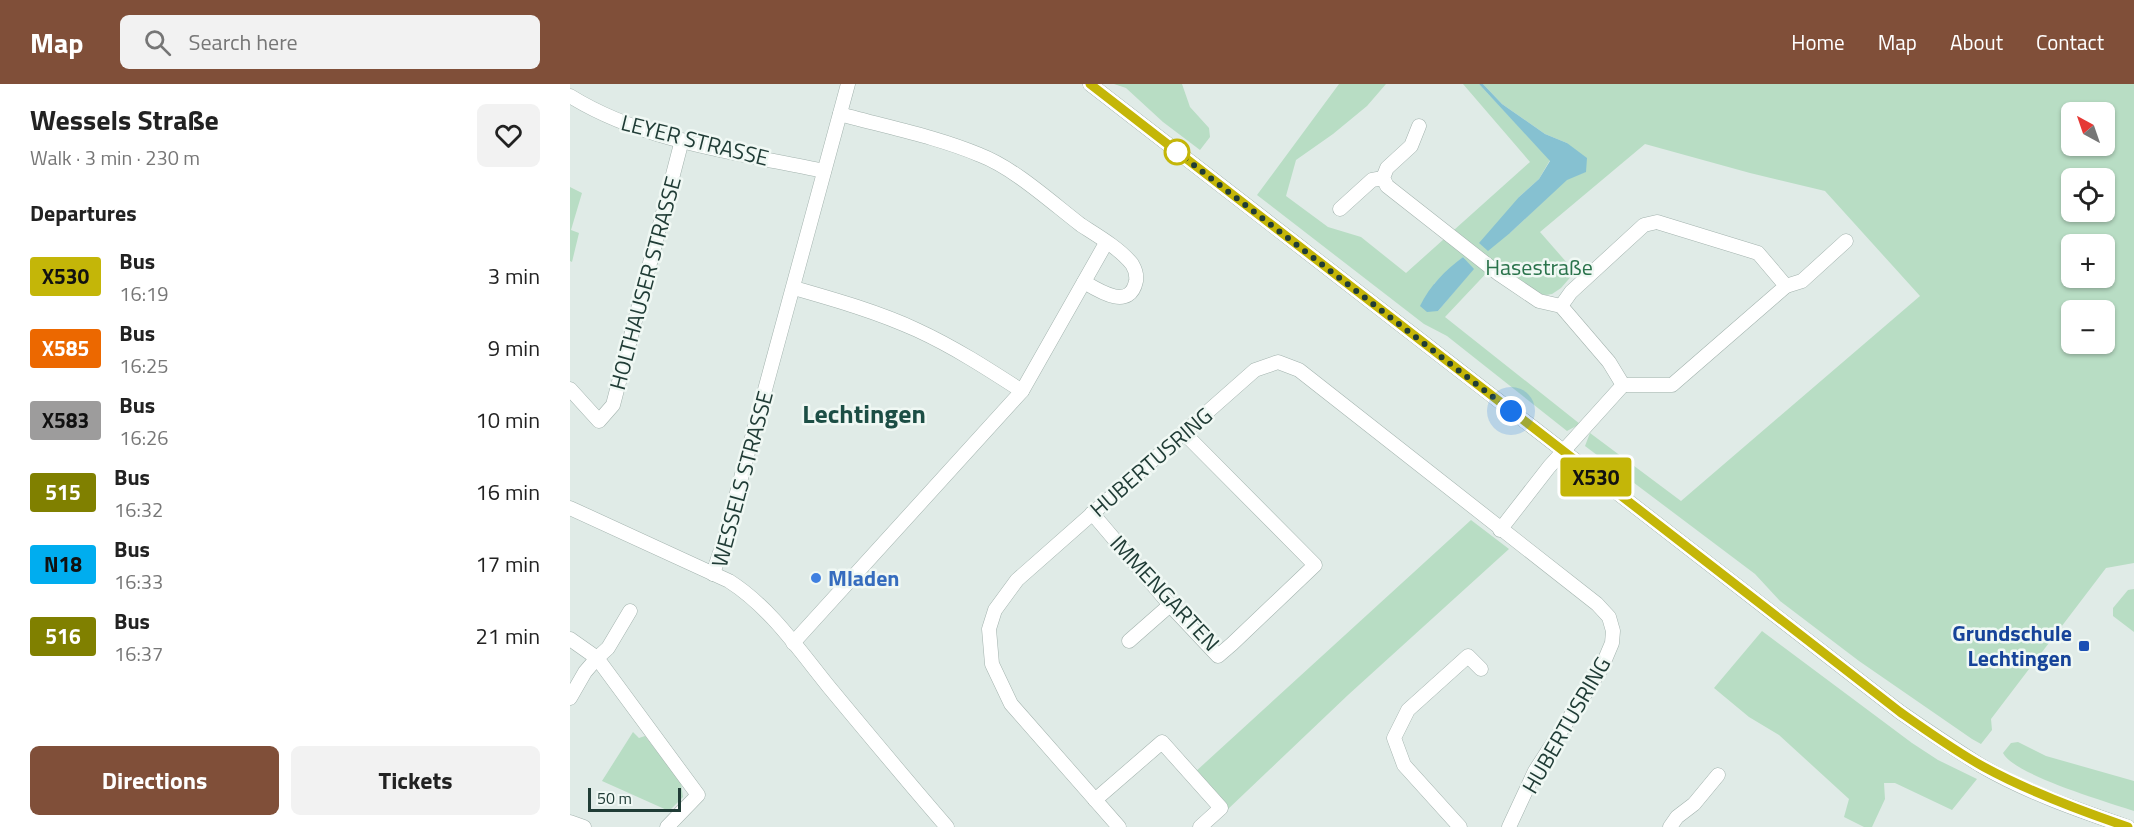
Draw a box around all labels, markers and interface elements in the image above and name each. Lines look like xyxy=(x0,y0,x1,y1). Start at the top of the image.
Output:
search box xyxy=(120,15,540,69)
text: Map xyxy=(30,21,84,64)
text: Search here xyxy=(189,25,298,59)
icon: search xyxy=(141,26,174,59)
text: Home xyxy=(1791,26,1845,58)
text: Map xyxy=(1878,26,1917,58)
text: About xyxy=(1950,26,2003,58)
text: Contact xyxy=(2036,26,2104,58)
text: Wessels Straße xyxy=(30,98,219,141)
north arrow xyxy=(2061,102,2115,156)
map controls xyxy=(2061,102,2115,354)
button: heart xyxy=(477,104,540,167)
street label: LEYER STRASSE xyxy=(618,105,772,175)
unlabelled marker xyxy=(1164,139,1190,165)
text: Walk · 3 min · 230 m xyxy=(30,142,200,173)
button: locate xyxy=(2061,168,2115,222)
street label: HOLTHAUSER STRASSE xyxy=(600,172,690,394)
text: Departures xyxy=(30,196,137,230)
button: + xyxy=(2061,234,2115,288)
text: Bus xyxy=(119,244,155,278)
park label: Hasestraße xyxy=(1485,250,1593,284)
text: 3 min xyxy=(488,259,540,293)
text: X530 xyxy=(42,260,89,292)
text: 16:19 xyxy=(119,278,168,309)
button: − xyxy=(2061,300,2115,354)
text: Bus xyxy=(119,316,155,350)
text: 9 min xyxy=(488,331,540,365)
text: X585 xyxy=(42,332,89,364)
text: 16:25 xyxy=(119,350,168,381)
street label: WESSELS STRASSE xyxy=(702,387,782,571)
text: Bus xyxy=(119,388,155,422)
district label: Lechtingen xyxy=(802,394,926,433)
your location xyxy=(1496,396,1526,426)
street label: HUBERTUSRING xyxy=(1082,399,1220,525)
text: 10 min xyxy=(475,403,540,437)
text: X583 xyxy=(42,404,89,436)
text: 16:26 xyxy=(119,422,168,453)
line badge: X530 xyxy=(1554,458,1638,496)
text: Bus xyxy=(114,460,150,494)
text: X530 xyxy=(1572,461,1620,493)
text: 16 min xyxy=(475,475,540,509)
text: 515 xyxy=(45,476,81,508)
text: 16:32 xyxy=(114,494,163,525)
street label: IMMENGARTEN xyxy=(1102,527,1228,659)
text: Bus xyxy=(114,532,150,566)
text: 17 min xyxy=(475,547,540,581)
text: N18 xyxy=(44,548,82,580)
place label: Mladen xyxy=(828,561,900,595)
text: 16:33 xyxy=(114,566,163,597)
marker: Mladen xyxy=(809,571,823,585)
text: Bus xyxy=(114,604,150,638)
place label: Grundschule Lechtingen xyxy=(1952,616,2072,675)
text: 21 min xyxy=(475,619,540,653)
text: 516 xyxy=(45,620,81,652)
text: 16:37 xyxy=(114,638,163,669)
marker: Grundschule Lechtingen xyxy=(2077,639,2091,653)
street label: HUBERTUSRING xyxy=(1513,650,1619,800)
button: Directions xyxy=(30,746,279,815)
button: Tickets xyxy=(291,746,540,815)
scale bar xyxy=(588,785,681,812)
text: 50 m xyxy=(597,786,632,810)

